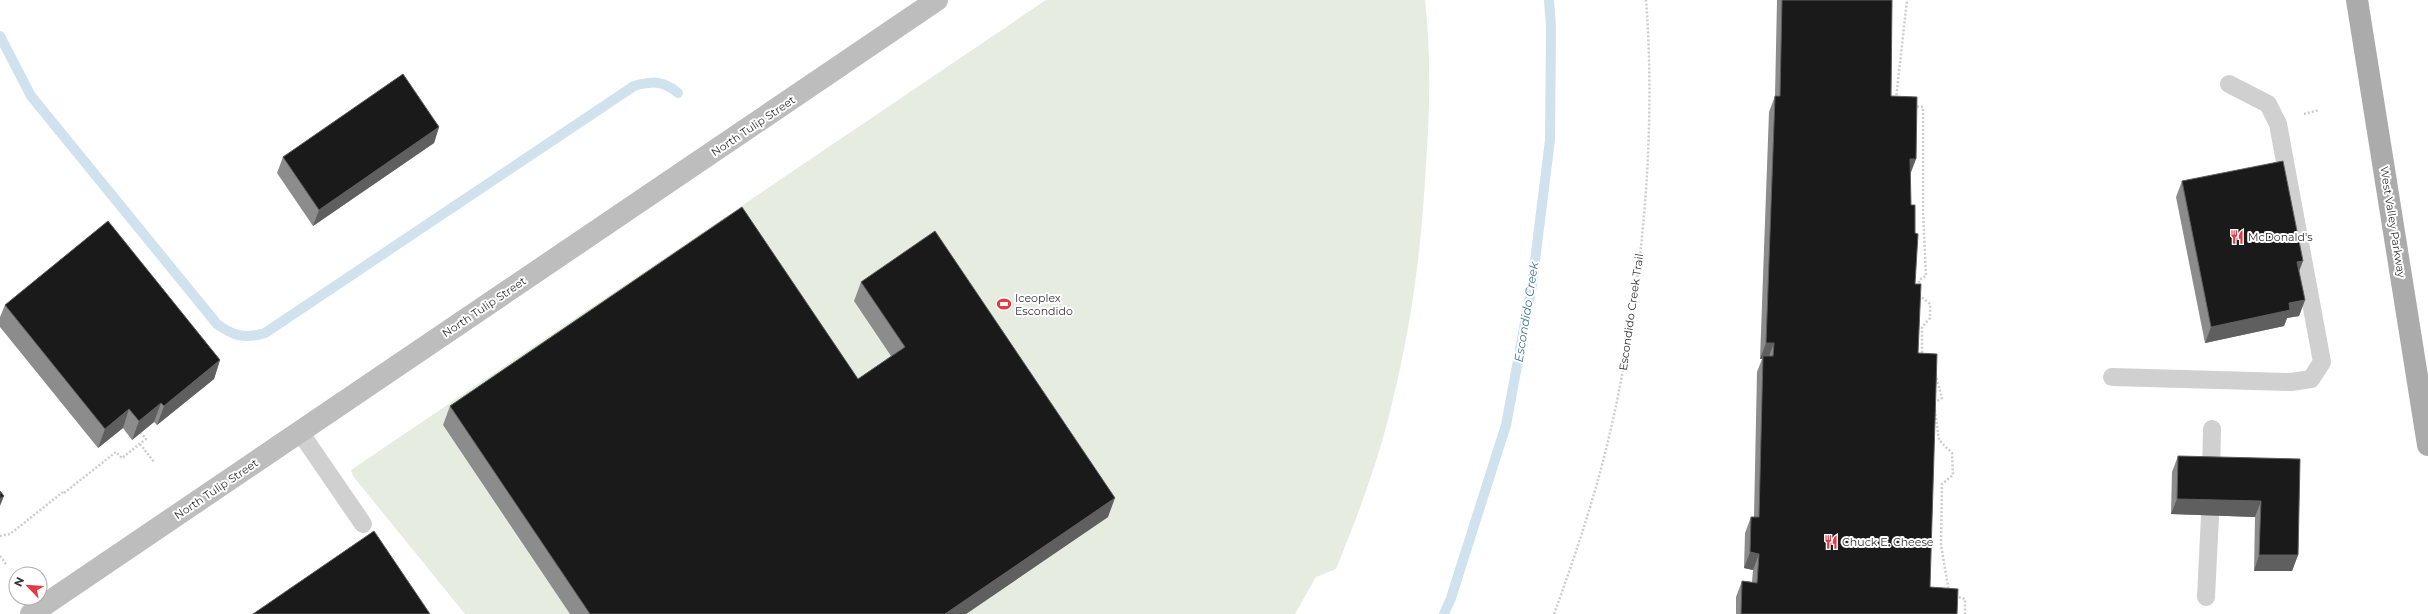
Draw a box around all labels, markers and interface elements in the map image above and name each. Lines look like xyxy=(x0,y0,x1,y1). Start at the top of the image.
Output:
street label: North Tulip Street xyxy=(708,92,798,159)
street label: West Valley Parkway xyxy=(2377,165,2409,279)
restaurant icon: McDonald's xyxy=(2229,229,2245,245)
place label: McDonald's xyxy=(2248,230,2313,244)
street label: Escondido Creek Trail xyxy=(1616,253,1646,371)
water label: Escondido Creek xyxy=(1511,260,1541,363)
street label: North Tulip Street xyxy=(439,273,529,340)
place label: Iceoplex Escondido xyxy=(1015,291,1073,318)
sports icon: Iceoplex Escondido xyxy=(996,296,1012,312)
street label: North Tulip Street xyxy=(171,455,261,522)
restaurant icon: Chuck E. Cheese xyxy=(1823,534,1839,550)
place label: Chuck E. Cheese xyxy=(1842,535,1934,549)
north arrow xyxy=(8,566,48,606)
text: N xyxy=(11,575,27,589)

